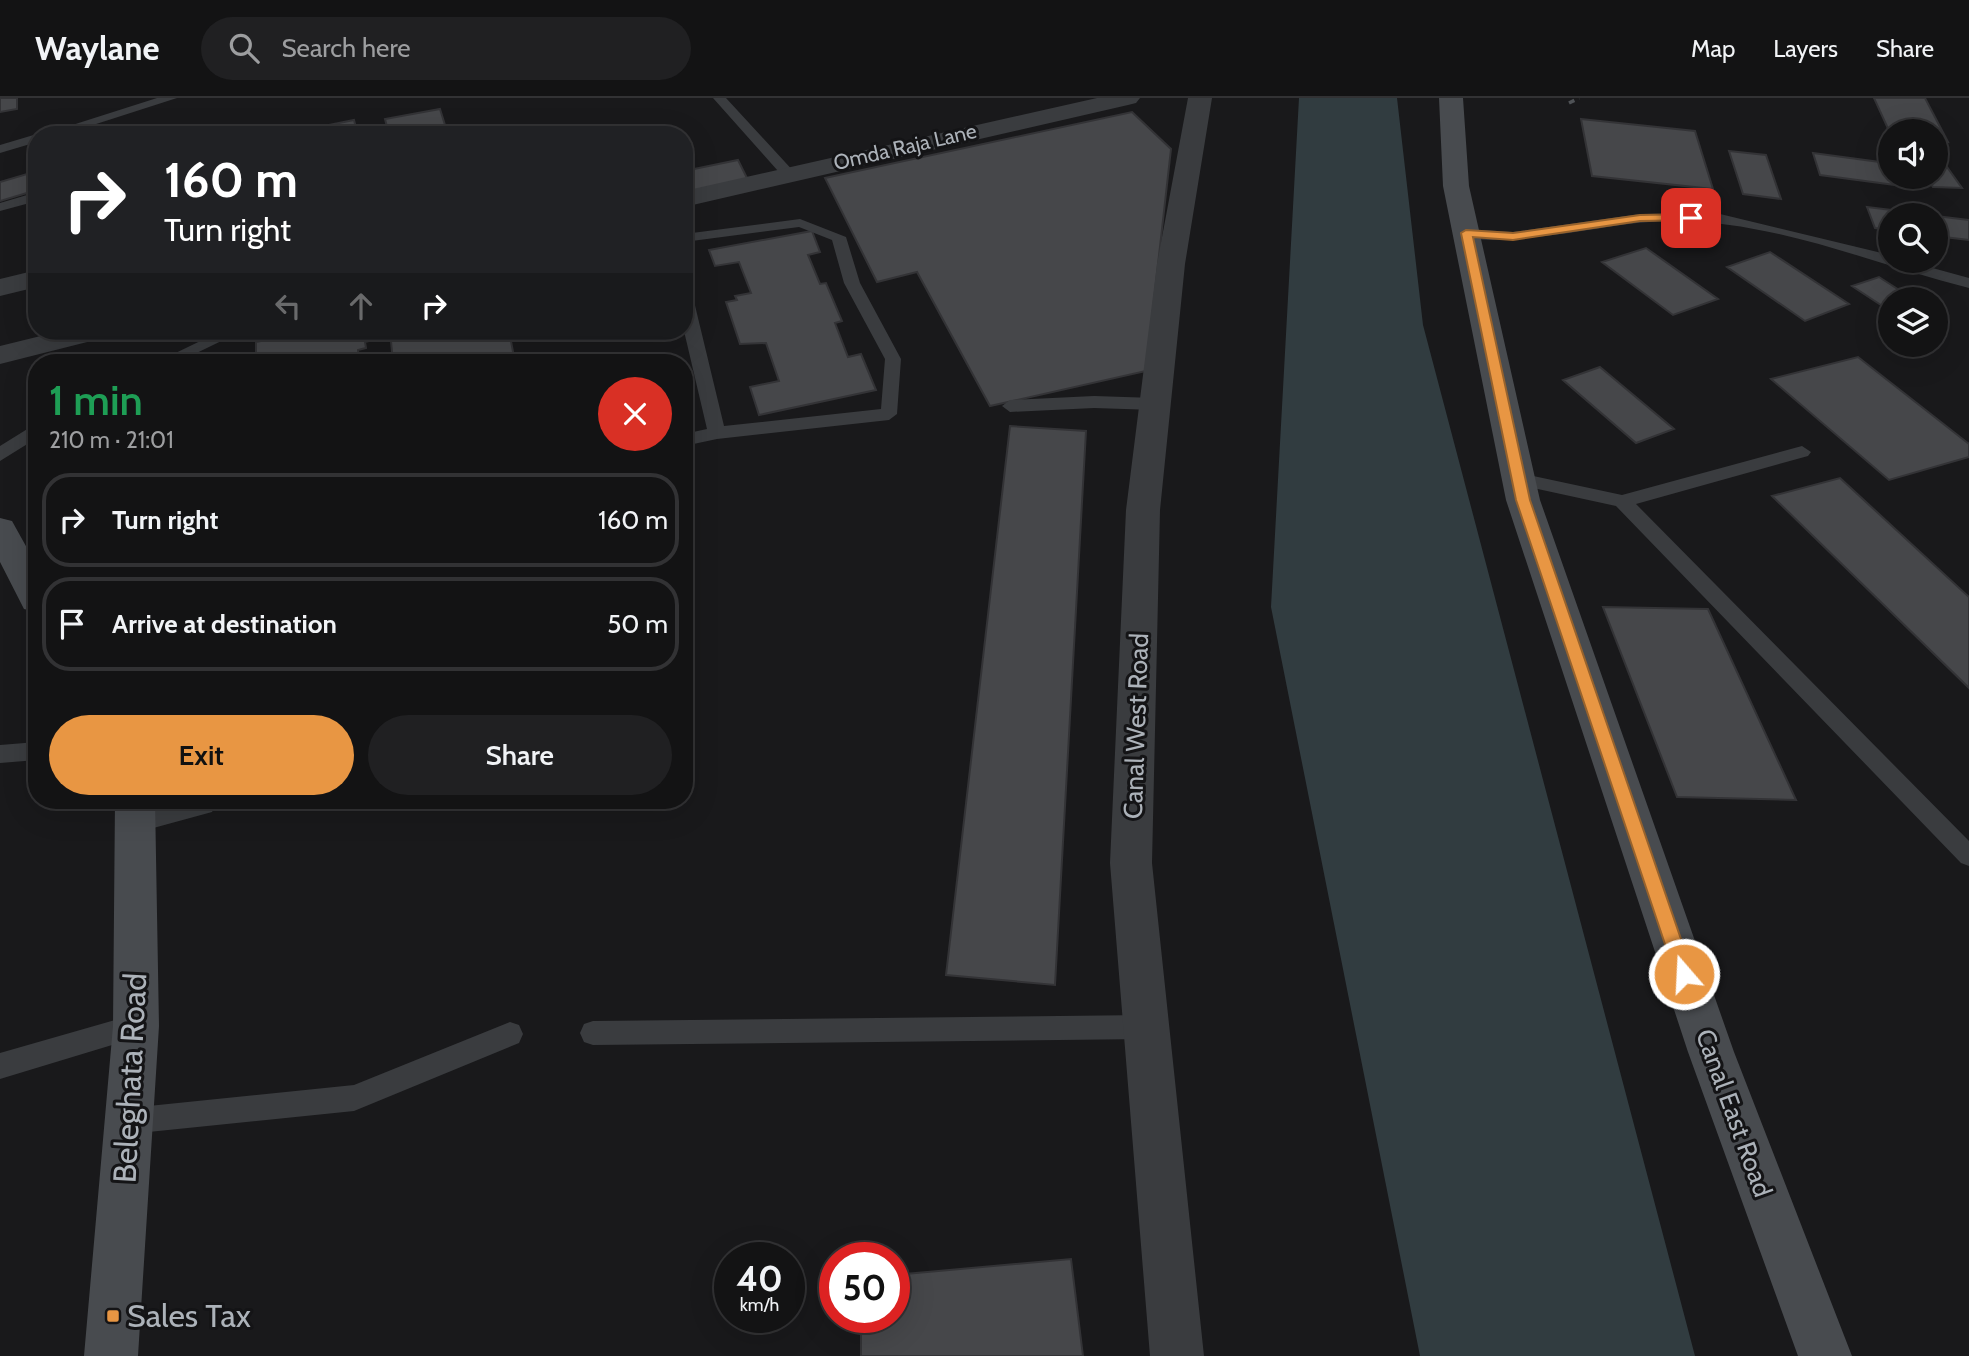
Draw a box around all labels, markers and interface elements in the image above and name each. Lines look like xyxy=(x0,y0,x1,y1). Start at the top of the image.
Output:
search box xyxy=(201,17,691,80)
text: Waylane xyxy=(35,28,159,68)
icon: search xyxy=(225,29,263,67)
text: Search here xyxy=(281,32,411,64)
text: Map xyxy=(1691,34,1735,63)
text: Layers xyxy=(1773,34,1838,63)
text: Share xyxy=(1876,34,1934,63)
street label: Omda Raja Lane xyxy=(831,118,979,176)
map controls xyxy=(1878,119,1948,357)
button: sound xyxy=(1878,119,1948,189)
text: 160 m xyxy=(164,150,298,209)
icon: right xyxy=(49,154,140,245)
pin xyxy=(1661,188,1721,248)
icon: arrive xyxy=(1672,199,1710,237)
button: search xyxy=(1878,203,1948,273)
text: Turn right xyxy=(164,210,291,249)
icon: left xyxy=(269,287,307,325)
icon: ahead xyxy=(342,287,380,325)
icon: right xyxy=(415,287,453,325)
button: layers xyxy=(1878,287,1948,357)
text: 1 min xyxy=(49,374,143,426)
button: close xyxy=(598,377,672,451)
text: 210 m · 21:01 xyxy=(49,426,174,454)
icon: right xyxy=(53,501,91,539)
text: Turn right xyxy=(112,504,218,536)
text: 160 m xyxy=(598,504,668,536)
icon: arrive xyxy=(53,605,91,643)
text: Arrive at destination xyxy=(112,608,337,640)
text: 50 m xyxy=(607,608,668,640)
street label: Canal West Road xyxy=(1117,632,1155,820)
button: Exit xyxy=(49,715,354,795)
button: Share xyxy=(368,715,672,795)
position arrow xyxy=(1647,937,1721,1011)
street label: Beleghata Road xyxy=(105,972,154,1184)
street label: Canal East Road xyxy=(1689,1025,1779,1201)
speed limit sign: 50 xyxy=(819,1242,910,1333)
text: 40 xyxy=(736,1257,783,1300)
text: km/h xyxy=(740,1294,779,1316)
place label: Sales Tax xyxy=(127,1296,251,1335)
marker: Sales Tax xyxy=(105,1308,121,1324)

